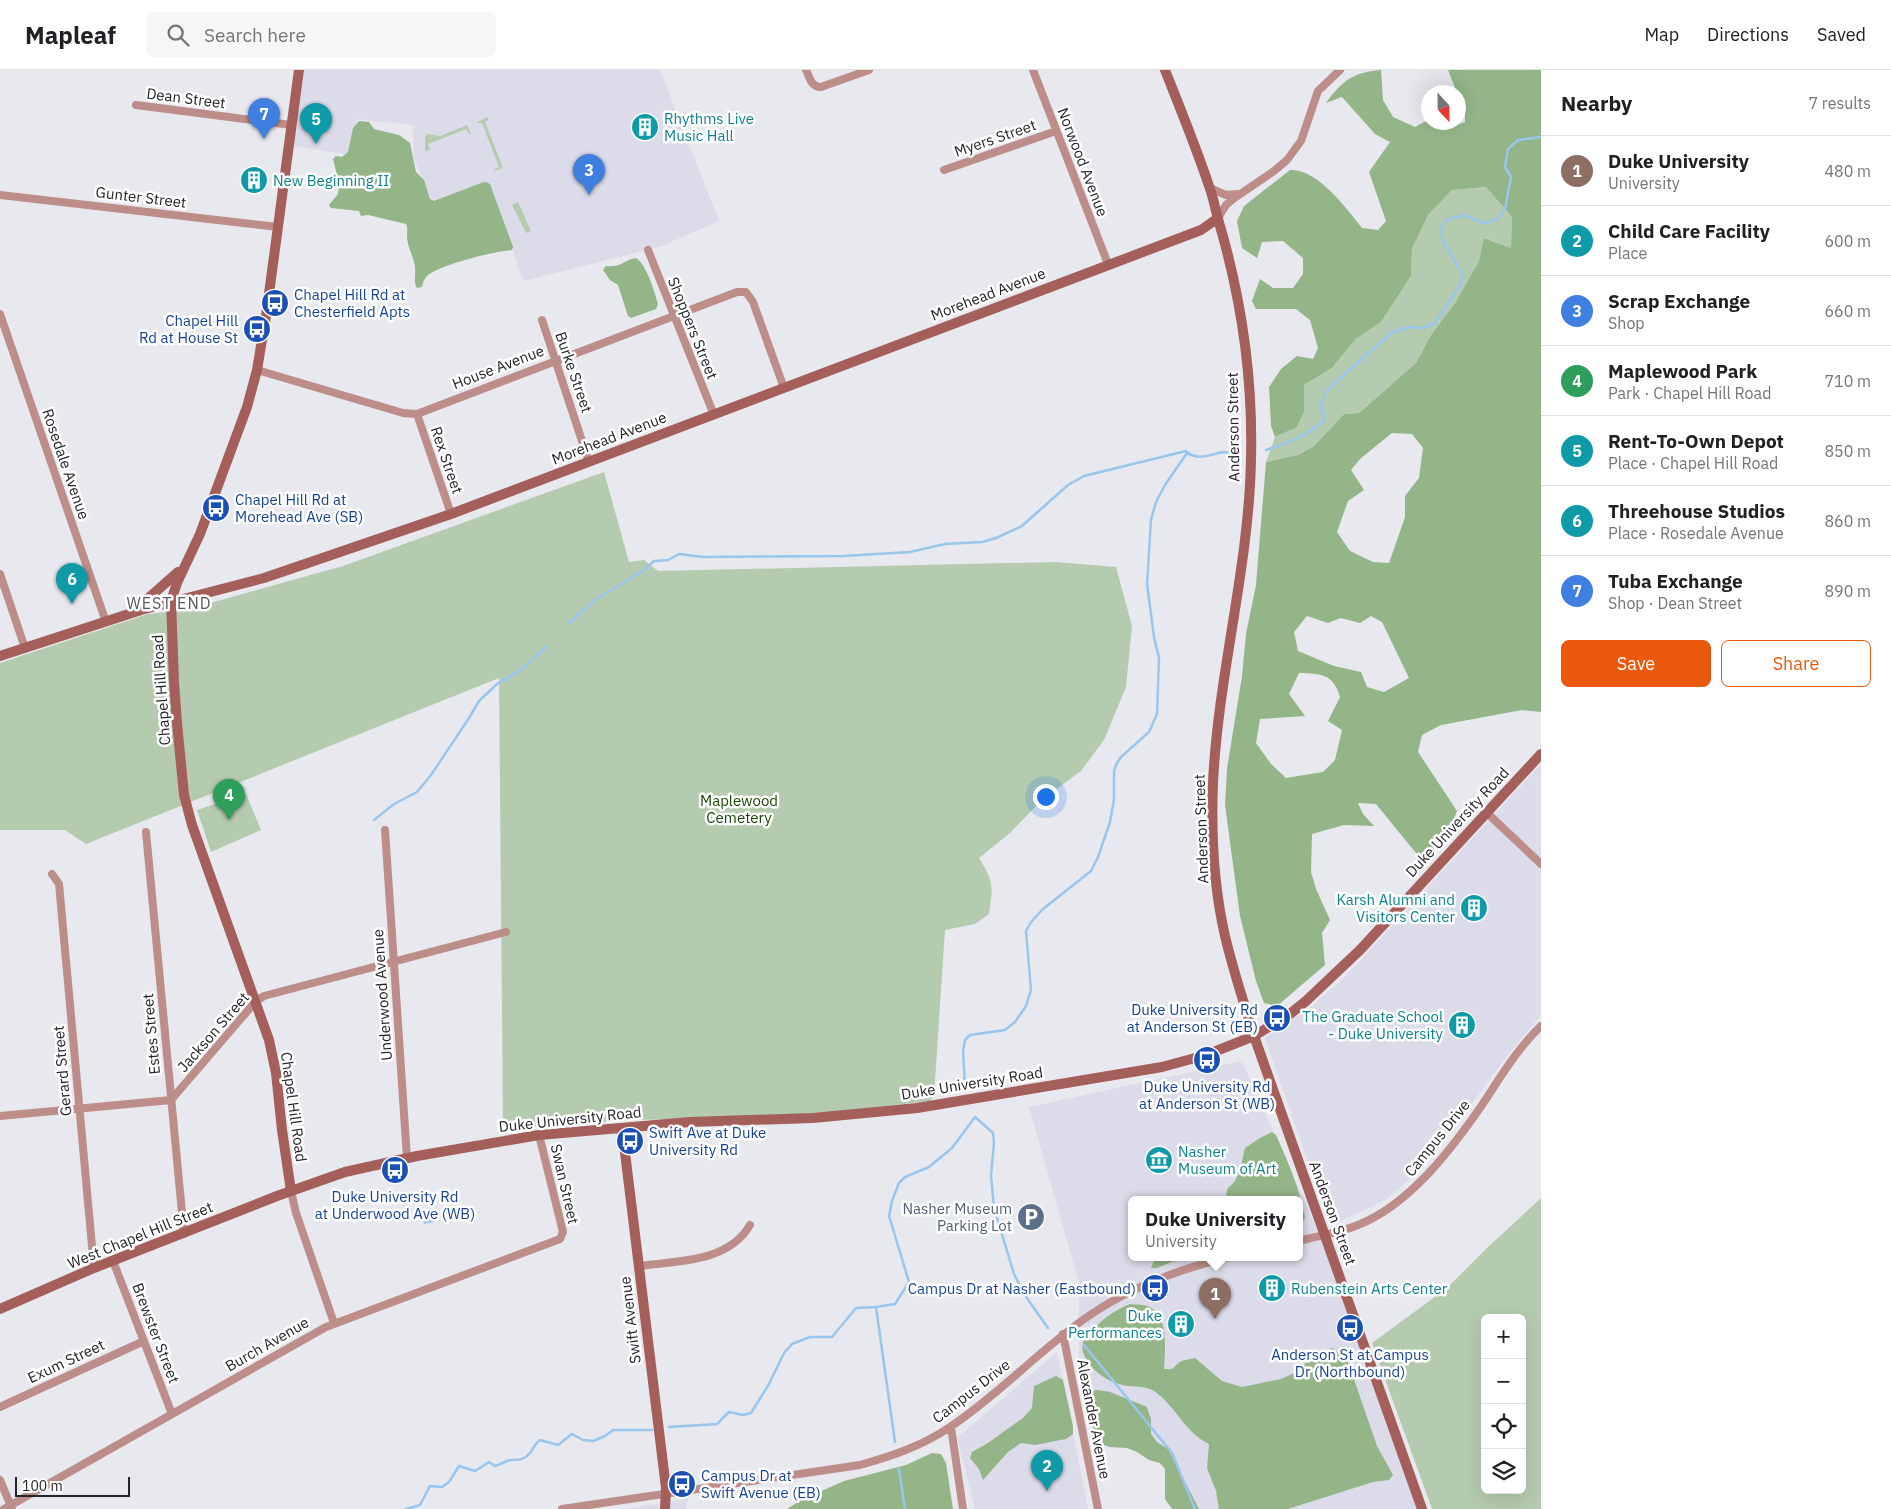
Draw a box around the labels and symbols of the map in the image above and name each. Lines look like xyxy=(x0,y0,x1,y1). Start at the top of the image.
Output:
street label: Dean Street xyxy=(145,84,227,112)
north arrow xyxy=(1421,85,1466,130)
pin: 7 xyxy=(248,98,280,139)
pin: 5 xyxy=(300,103,332,144)
street label: Norwood Avenue xyxy=(1053,105,1113,219)
place label: Rhythms Live Music Hall xyxy=(664,109,754,145)
building icon: Rhythms Live Music Hall xyxy=(630,112,660,142)
street label: Myers Street xyxy=(952,115,1038,161)
pin: 3 xyxy=(573,154,605,195)
building icon: New Beginning II xyxy=(239,165,269,195)
place label: New Beginning II xyxy=(273,171,389,190)
street label: Gunter Street xyxy=(95,182,187,212)
street label: Morehead Avenue xyxy=(928,263,1048,325)
street label: Shoppers Street xyxy=(664,274,722,382)
place label: Chapel Hill Rd at Chesterfield Apts xyxy=(294,285,410,321)
bus stop icon: Chapel Hill Rd at Chesterfield Apts xyxy=(260,288,290,318)
place label: Chapel Hill Rd at House St xyxy=(139,311,238,347)
bus stop icon: Chapel Hill Rd at House St xyxy=(242,314,272,344)
street label: Burke Street xyxy=(551,329,597,415)
street label: House Avenue xyxy=(449,341,547,393)
street label: Anderson Street xyxy=(1223,372,1243,482)
street label: Rosedale Avenue xyxy=(38,406,94,522)
street label: Morehead Avenue xyxy=(549,407,669,469)
street label: Rex Street xyxy=(427,424,467,496)
place label: Chapel Hill Rd at Morehead Ave (SB) xyxy=(235,490,363,526)
bus stop icon: Chapel Hill Rd at Morehead Ave (SB) xyxy=(201,493,231,523)
pin: 6 xyxy=(56,563,88,604)
district label: WEST END xyxy=(127,593,211,613)
street label: Chapel Hill Road xyxy=(148,634,174,746)
street label: Duke University Road xyxy=(1401,763,1513,881)
street label: Anderson Street xyxy=(1190,774,1212,884)
pin: 4 xyxy=(213,779,245,820)
your location xyxy=(1033,784,1059,810)
park label: Maplewood Cemetery xyxy=(700,791,778,827)
place label: Karsh Alumni and Visitors Center xyxy=(1336,890,1455,926)
building icon: Karsh Alumni and Visitors Center xyxy=(1459,893,1489,923)
street label: Underwood Avenue xyxy=(368,929,396,1061)
street label: Jackson Street xyxy=(173,988,253,1076)
street label: Estes Street xyxy=(138,993,164,1075)
place label: Duke University Rd at Anderson St (EB) xyxy=(1127,1000,1258,1036)
bus stop icon: Duke University Rd at Anderson St (EB) xyxy=(1262,1003,1292,1033)
place label: The Graduate School - Duke University xyxy=(1302,1007,1444,1043)
building icon: The Graduate School - Duke University xyxy=(1447,1010,1477,1040)
street label: Gerard Street xyxy=(49,1025,75,1117)
bus stop icon: Duke University Rd at Anderson St (WB) xyxy=(1192,1045,1222,1075)
street label: Chapel Hill Road xyxy=(277,1051,311,1163)
street label: Duke University Road xyxy=(900,1062,1044,1104)
place label: Duke University Rd at Anderson St (WB) xyxy=(1139,1077,1275,1113)
street label: Campus Drive xyxy=(1400,1096,1474,1180)
street label: Duke University Road xyxy=(498,1102,642,1136)
place label: Swift Ave at Duke University Rd xyxy=(649,1123,766,1159)
bus stop icon: Swift Ave at Duke University Rd xyxy=(615,1126,645,1156)
street label: Swan Street xyxy=(547,1142,583,1226)
place label: Nasher Museum of Art xyxy=(1178,1142,1277,1178)
museum icon: Nasher Museum of Art xyxy=(1144,1145,1174,1175)
bus stop icon: Duke University Rd at Underwood Ave (WB) xyxy=(380,1155,410,1185)
street label: Anderson Street xyxy=(1305,1158,1361,1268)
place label: Duke University Rd at Underwood Ave (WB) xyxy=(315,1187,475,1223)
street label: West Chapel Hill Street xyxy=(65,1197,215,1273)
place label: Nasher Museum Parking Lot xyxy=(902,1199,1012,1235)
parking icon: Nasher Museum Parking Lot xyxy=(1016,1202,1046,1232)
bus stop icon: Campus Dr at Nasher (Eastbound) xyxy=(1140,1273,1170,1303)
building icon: Rubenstein Arts Center xyxy=(1257,1273,1287,1303)
street label: Swift Avenue xyxy=(615,1275,645,1365)
pin: 1 xyxy=(1199,1278,1231,1319)
place label: Campus Dr at Nasher (Eastbound) xyxy=(908,1279,1136,1298)
place label: Rubenstein Arts Center xyxy=(1291,1279,1448,1298)
street label: Brewster Street xyxy=(128,1280,184,1386)
place label: Duke Performances xyxy=(1068,1306,1162,1342)
building icon: Duke Performances xyxy=(1166,1309,1196,1339)
street label: Burch Avenue xyxy=(222,1312,312,1376)
bus stop icon: Anderson St at Campus Dr (Northbound) xyxy=(1335,1313,1365,1343)
street label: Exum Street xyxy=(25,1335,107,1387)
place label: Anderson St at Campus Dr (Northbound) xyxy=(1271,1345,1429,1381)
street label: Campus Drive xyxy=(928,1355,1014,1427)
street label: Alexander Avenue xyxy=(1073,1357,1115,1481)
pin: 2 xyxy=(1031,1450,1063,1491)
place label: Campus Dr at Swift Avenue (EB) xyxy=(701,1466,821,1502)
bus stop icon: Campus Dr at Swift Avenue (EB) xyxy=(667,1469,697,1499)
scale bar xyxy=(15,1474,130,1497)

